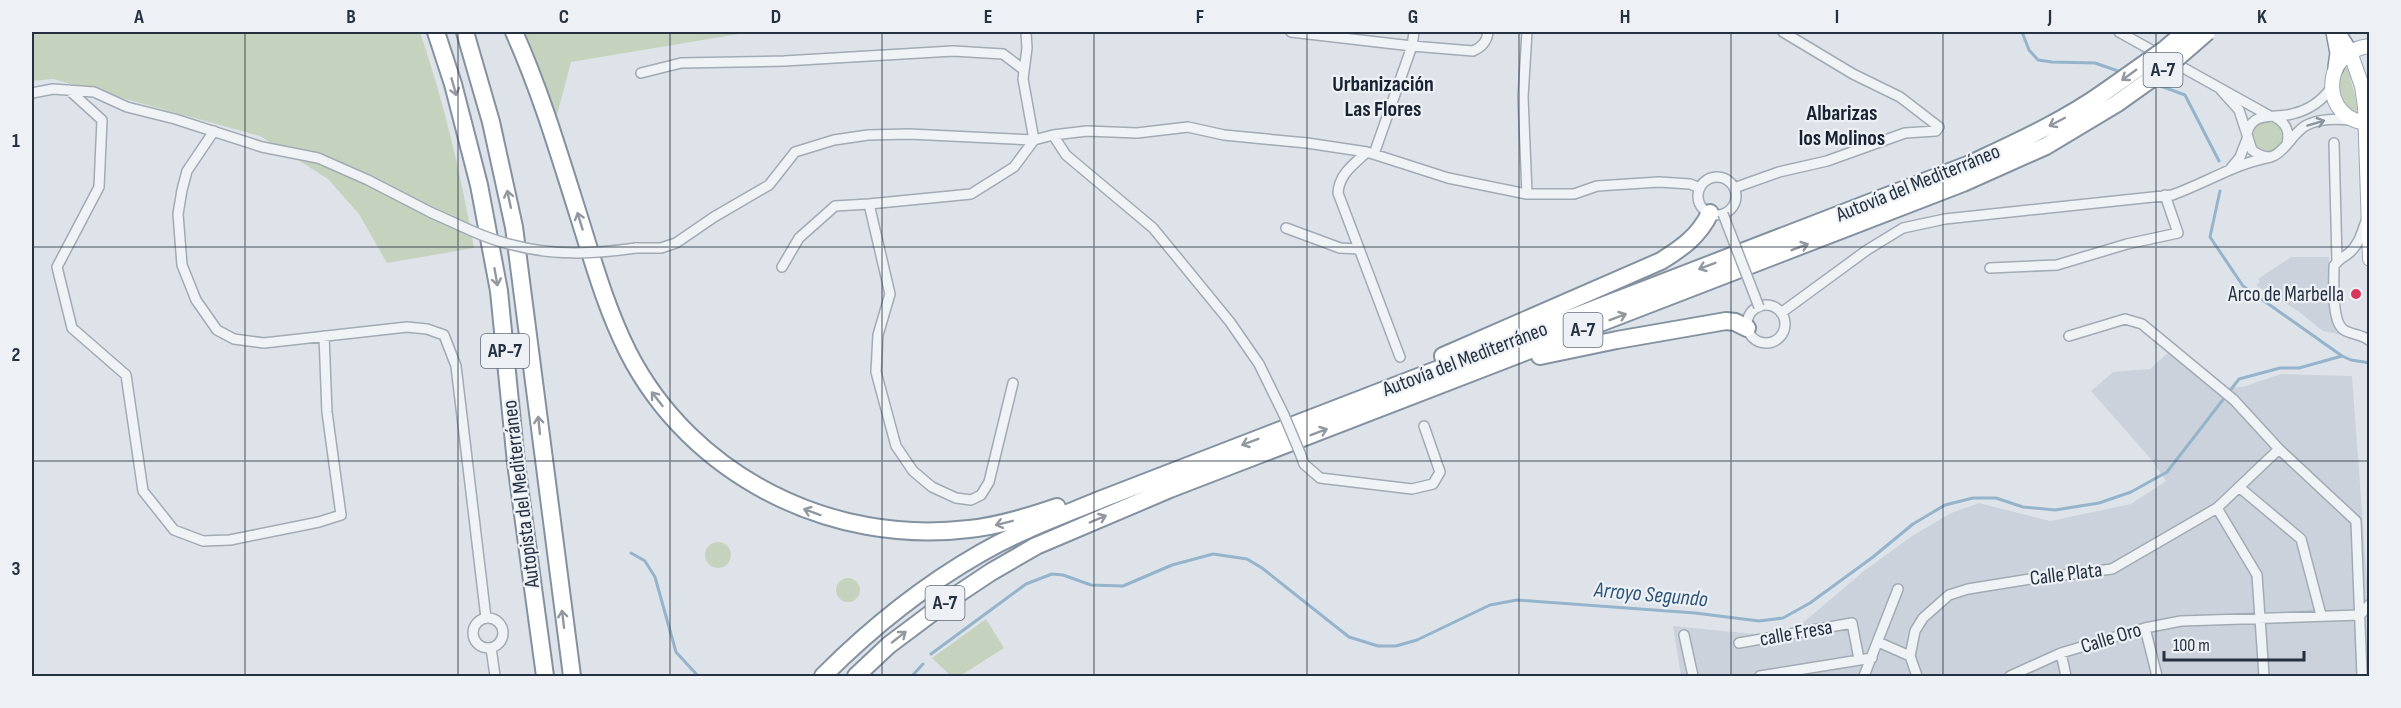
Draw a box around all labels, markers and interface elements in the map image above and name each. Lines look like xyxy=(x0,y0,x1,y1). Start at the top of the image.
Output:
text: A xyxy=(133,5,144,29)
text: B xyxy=(346,5,356,29)
text: C xyxy=(559,5,569,29)
text: D xyxy=(771,5,781,29)
text: E xyxy=(984,5,992,29)
text: F xyxy=(1196,5,1204,29)
text: G xyxy=(1408,5,1418,29)
text: H xyxy=(1620,5,1630,29)
text: I xyxy=(1835,5,1839,29)
text: J xyxy=(2047,5,2052,29)
text: K xyxy=(2257,5,2267,29)
road number: A-7 xyxy=(2144,53,2182,87)
one-way arrow xyxy=(2122,68,2138,81)
district label: Urbanización Las Flores xyxy=(1332,71,1434,123)
one-way arrow xyxy=(449,77,460,96)
district label: Albarizas los Molinos xyxy=(1799,100,1885,152)
one-way arrow xyxy=(2049,116,2066,128)
one-way arrow xyxy=(2306,117,2325,128)
text: 1 xyxy=(12,129,20,153)
street label: Autovía del Mediterráneo xyxy=(1831,139,2004,228)
one-way arrow xyxy=(502,189,514,208)
one-way arrow xyxy=(574,212,585,231)
one-way arrow xyxy=(1790,240,1809,251)
one-way arrow xyxy=(1698,262,1717,273)
one-way arrow xyxy=(491,267,502,287)
place label: Arco de Marbella xyxy=(2227,282,2344,307)
marker: Arco de Marbella xyxy=(2349,287,2363,301)
one-way arrow xyxy=(1608,311,1627,322)
road number: A-7 xyxy=(1564,313,1602,347)
street label: Autovía del Mediterráneo xyxy=(1378,316,1551,402)
road number: AP-7 xyxy=(481,334,529,368)
text: 2 xyxy=(12,343,20,367)
one-way arrow xyxy=(651,391,664,407)
street label: Autopista del Mediterráneo xyxy=(497,399,545,590)
one-way arrow xyxy=(533,416,544,436)
one-way arrow xyxy=(1309,426,1327,437)
one-way arrow xyxy=(1242,437,1260,448)
one-way arrow xyxy=(804,505,822,516)
one-way arrow xyxy=(1089,513,1107,525)
one-way arrow xyxy=(995,517,1014,529)
text: 3 xyxy=(12,557,21,581)
street label: Calle Plata xyxy=(2028,557,2104,591)
water label: Arroyo Segundo xyxy=(1592,577,1709,613)
road number: A-7 xyxy=(926,586,964,620)
one-way arrow xyxy=(557,609,568,629)
street label: calle Fresa xyxy=(1758,614,1834,652)
street label: Calle Oro xyxy=(2078,617,2144,659)
scale bar xyxy=(2164,624,2304,662)
one-way arrow xyxy=(891,631,907,644)
text: 100 m xyxy=(2173,635,2210,656)

